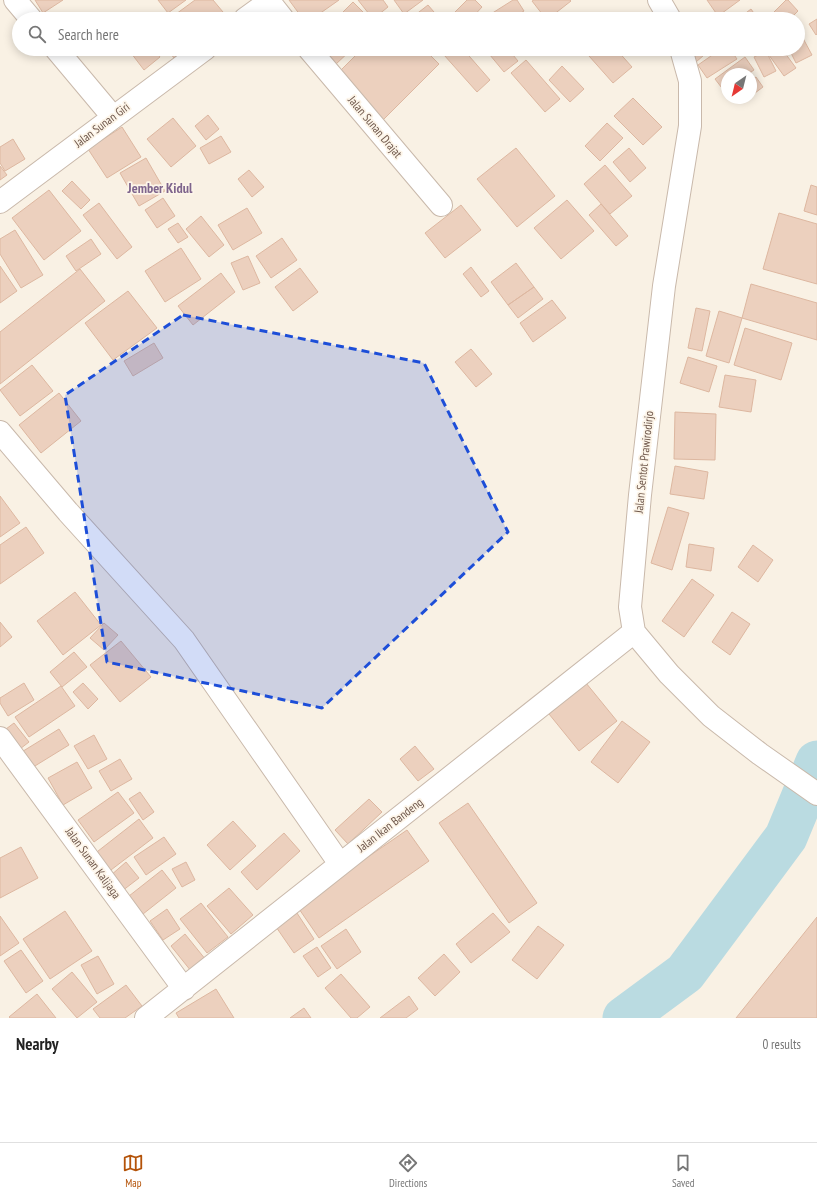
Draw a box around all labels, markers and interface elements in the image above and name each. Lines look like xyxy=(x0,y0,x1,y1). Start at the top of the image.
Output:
search box xyxy=(12,12,805,56)
icon: search xyxy=(26,23,48,45)
text: Search here xyxy=(58,25,119,44)
north arrow xyxy=(721,68,757,104)
street label: Jalan Sunan Drajat xyxy=(344,92,406,161)
street label: Jalan Sunan Giri xyxy=(70,99,132,151)
district label: Jember Kidul xyxy=(127,179,193,197)
street label: Jalan Sentot Prawirodirjo xyxy=(631,410,656,515)
street label: Jalan Ikan Bandeng xyxy=(353,794,426,856)
street label: Jalan Sunan Kalijaga xyxy=(62,823,124,901)
text: Nearby xyxy=(16,1033,59,1055)
text: 0 results xyxy=(762,1036,801,1053)
tab: Map xyxy=(122,1152,144,1190)
tab: Directions xyxy=(389,1152,427,1190)
tab: Saved xyxy=(672,1152,695,1190)

